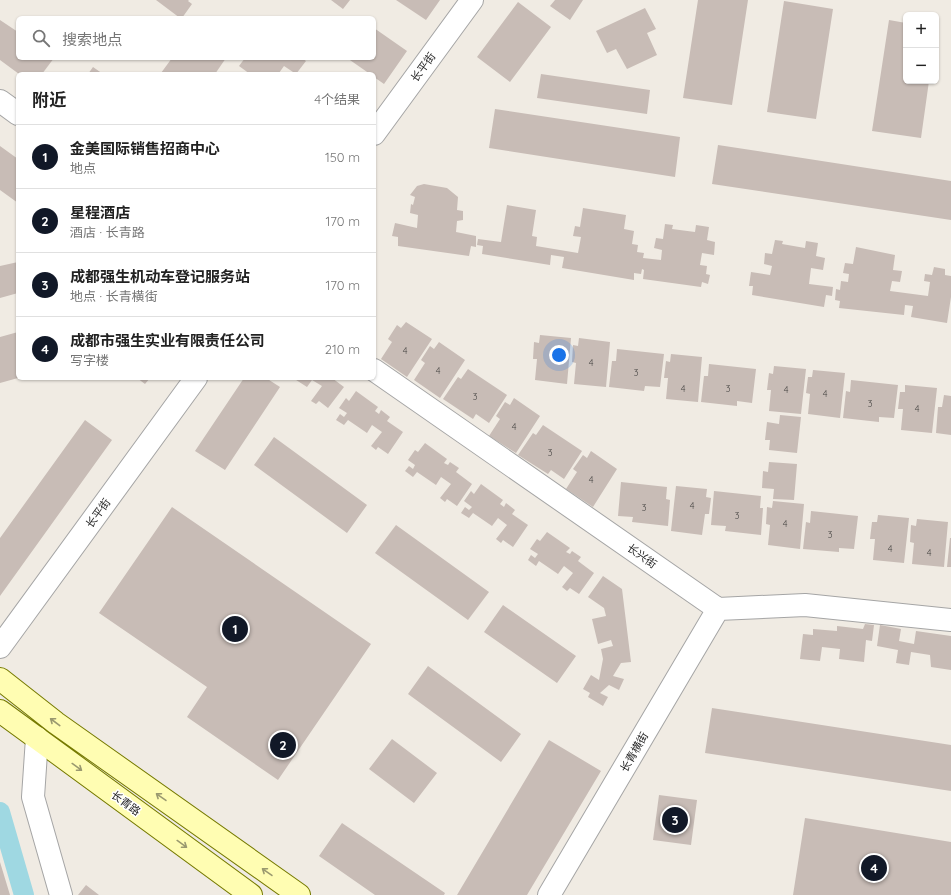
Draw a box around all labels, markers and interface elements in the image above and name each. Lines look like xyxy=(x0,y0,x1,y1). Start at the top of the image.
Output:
map controls xyxy=(903,12,939,84)
button: + xyxy=(903,12,939,48)
search box xyxy=(16,16,376,60)
icon: search xyxy=(30,27,52,49)
text: 搜索地点 xyxy=(62,30,122,49)
button: − xyxy=(903,48,939,84)
street label: 长平街 xyxy=(408,50,438,84)
text: 附近 xyxy=(32,89,66,110)
text: 4个结果 xyxy=(314,91,360,107)
text: 金美国际销售招商中心 xyxy=(70,139,220,158)
text: 1 xyxy=(42,149,48,165)
text: 150 m xyxy=(325,149,360,165)
text: 地点 xyxy=(70,160,96,176)
text: 星程酒店 xyxy=(70,203,130,222)
text: 2 xyxy=(41,213,49,229)
text: 170 m xyxy=(325,213,360,229)
text: 酒店 · 长青路 xyxy=(70,224,145,240)
text: 成都强生机动车登记服务站 xyxy=(70,267,250,286)
text: 3 xyxy=(42,277,48,293)
text: 170 m xyxy=(325,277,360,293)
text: 地点 · 长青横街 xyxy=(70,288,158,304)
text: 成都市强生实业有限责任公司 xyxy=(70,331,265,350)
text: 4 xyxy=(41,341,49,357)
text: 210 m xyxy=(325,341,360,357)
house number: 4 xyxy=(403,345,408,356)
your location xyxy=(549,345,569,365)
text: 写字楼 xyxy=(70,352,109,368)
house number: 4 xyxy=(589,357,594,368)
house number: 4 xyxy=(436,365,441,376)
house number: 3 xyxy=(634,367,639,378)
house number: 4 xyxy=(681,383,686,394)
house number: 3 xyxy=(726,383,731,394)
house number: 4 xyxy=(784,384,789,395)
house number: 4 xyxy=(823,388,828,399)
house number: 3 xyxy=(473,391,478,402)
house number: 3 xyxy=(868,398,873,409)
house number: 4 xyxy=(915,403,920,414)
house number: 4 xyxy=(512,421,517,432)
house number: 3 xyxy=(548,447,553,458)
house number: 4 xyxy=(589,474,594,485)
street label: 长平街 xyxy=(83,496,113,530)
house number: 4 xyxy=(690,500,695,511)
house number: 3 xyxy=(642,502,647,513)
house number: 3 xyxy=(735,510,740,521)
house number: 4 xyxy=(783,518,788,529)
house number: 3 xyxy=(828,529,833,540)
street label: 长兴街 xyxy=(624,541,660,571)
house number: 4 xyxy=(888,543,893,554)
house number: 4 xyxy=(927,547,932,558)
pin: 1 xyxy=(222,614,248,644)
one-way arrow xyxy=(50,718,61,726)
street label: 长青横街 xyxy=(617,729,651,775)
pin: 2 xyxy=(270,730,296,760)
one-way arrow xyxy=(71,763,82,771)
street label: 长青路 xyxy=(109,788,143,818)
one-way arrow xyxy=(156,793,167,801)
pin: 3 xyxy=(662,805,688,835)
one-way arrow xyxy=(176,840,187,848)
pin: 4 xyxy=(861,853,887,883)
one-way arrow xyxy=(262,868,273,876)

